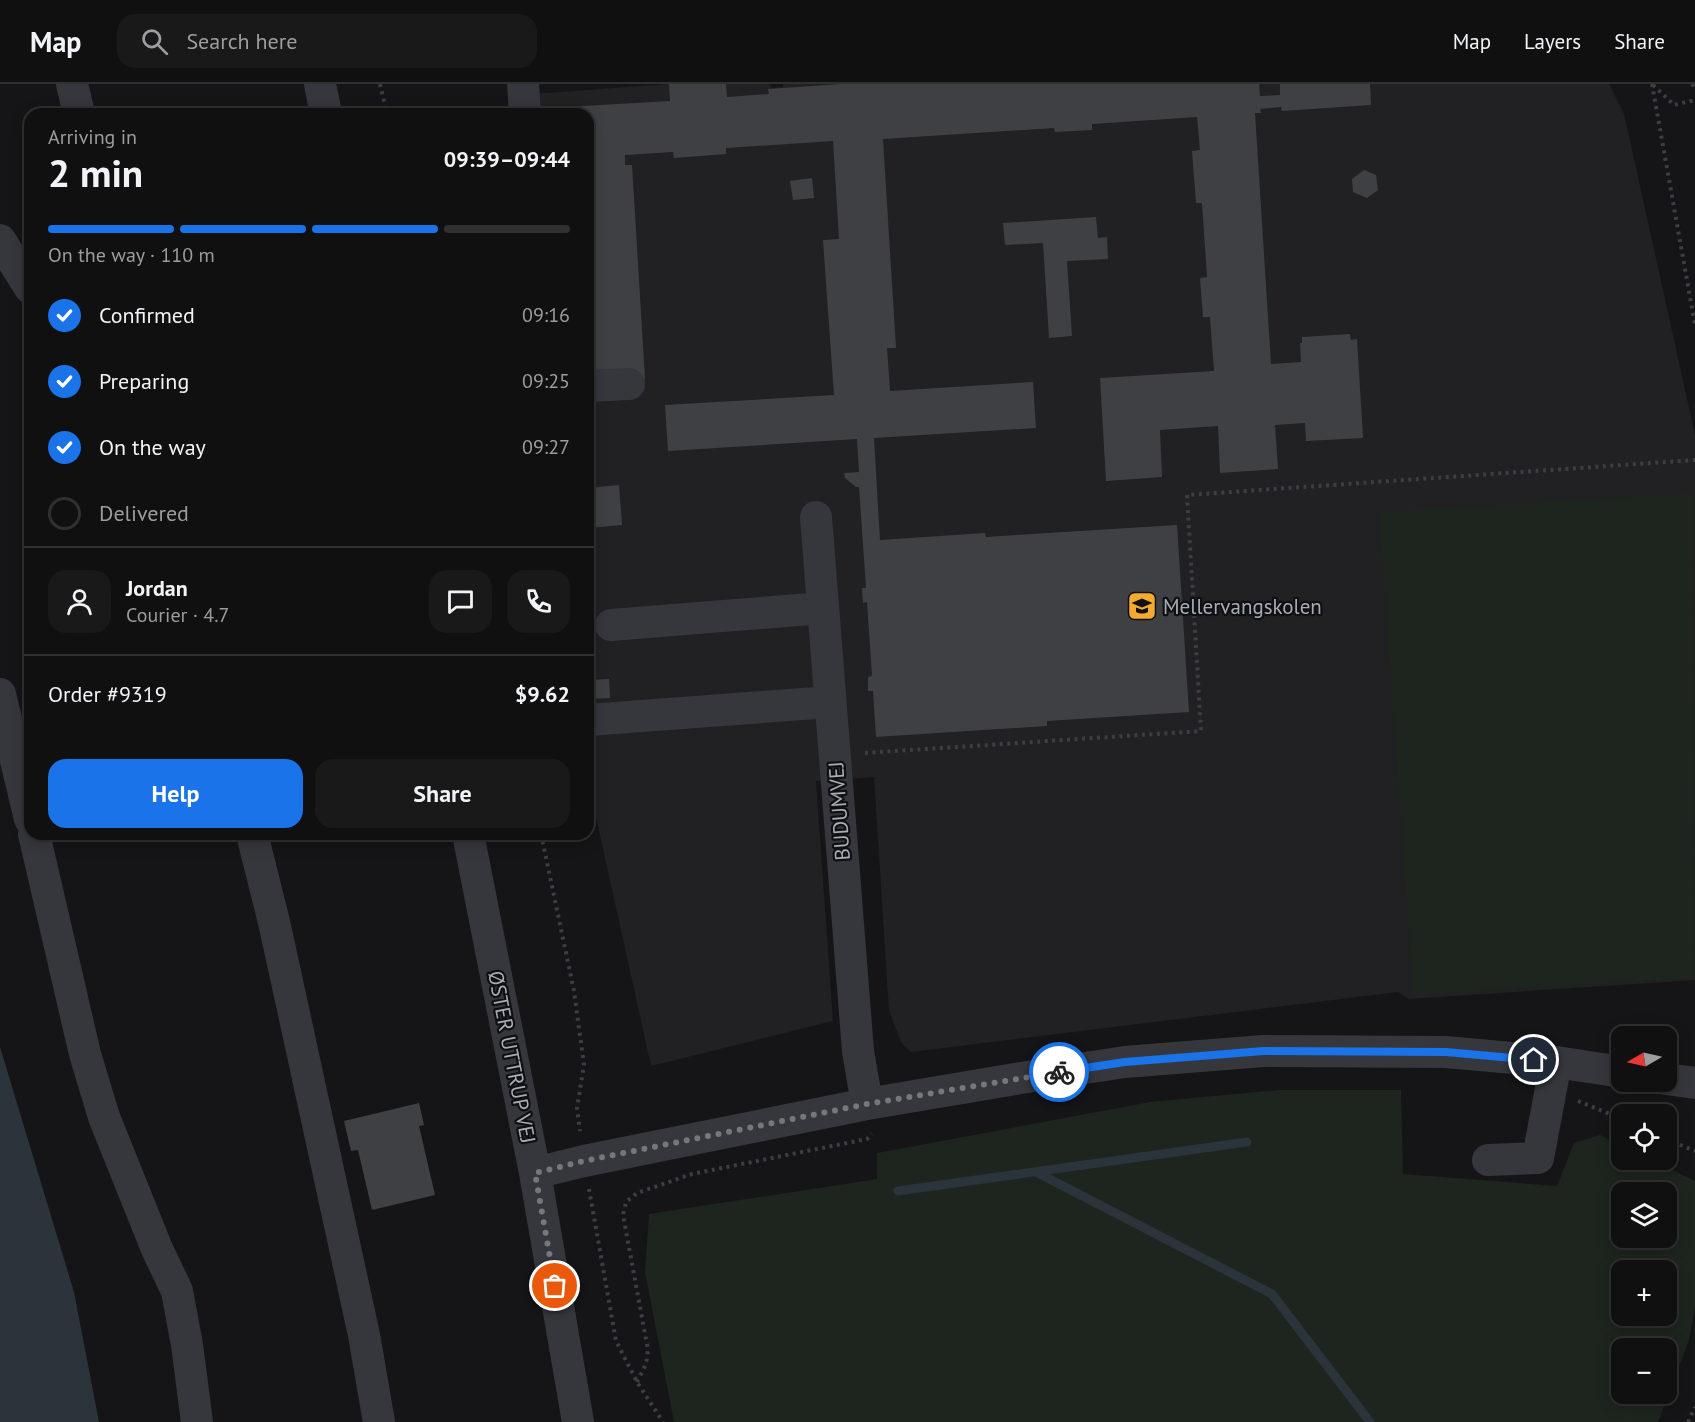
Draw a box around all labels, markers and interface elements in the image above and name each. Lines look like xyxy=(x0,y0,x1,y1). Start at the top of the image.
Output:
search box xyxy=(117,14,537,68)
text: Map xyxy=(30,23,81,60)
icon: search xyxy=(138,25,171,58)
text: Search here xyxy=(186,27,297,55)
text: Map xyxy=(1453,28,1491,55)
text: Layers xyxy=(1524,28,1581,55)
text: Share xyxy=(1614,28,1665,55)
text: Arriving in xyxy=(48,124,137,150)
text: 09:39–09:44 xyxy=(444,145,570,173)
text: 2 min xyxy=(48,147,143,198)
text: On the way · 110 m xyxy=(48,242,215,268)
icon: check xyxy=(48,299,81,332)
text: Confirmed xyxy=(99,301,195,329)
text: 09:16 xyxy=(522,302,570,328)
icon: check xyxy=(48,365,81,398)
text: Preparing xyxy=(99,367,189,395)
text: 09:25 xyxy=(522,368,570,394)
icon: check xyxy=(48,431,81,464)
text: On the way xyxy=(99,433,206,461)
text: 09:27 xyxy=(522,434,570,460)
text: Delivered xyxy=(99,499,189,527)
button: person xyxy=(48,570,111,633)
button: chat xyxy=(429,570,492,633)
button: phone xyxy=(507,570,570,633)
text: Jordan xyxy=(126,574,188,602)
school or university icon: Mellervangskolen xyxy=(1126,590,1158,622)
place label: Mellervangskolen xyxy=(1163,593,1322,620)
text: Courier · 4.7 xyxy=(126,602,229,628)
text: Order #9319 xyxy=(48,680,167,708)
text: $9.62 xyxy=(515,680,570,708)
button: Help xyxy=(48,759,303,828)
button: Share xyxy=(315,759,570,828)
street label: BUDUMVEJ xyxy=(822,761,856,861)
street label: ØSTER UTTRUP VEJ xyxy=(482,968,542,1146)
north arrow xyxy=(1611,1026,1677,1092)
map controls xyxy=(1611,1026,1677,1404)
pin xyxy=(1508,1034,1559,1085)
courier xyxy=(1029,1042,1089,1102)
icon: home xyxy=(1517,1043,1550,1076)
icon: bike xyxy=(1043,1056,1076,1089)
button: locate xyxy=(1611,1104,1677,1170)
button: layers xyxy=(1611,1182,1677,1248)
pin xyxy=(529,1260,580,1311)
button: + xyxy=(1611,1260,1677,1326)
icon: bag xyxy=(538,1269,571,1302)
button: − xyxy=(1611,1338,1677,1404)

